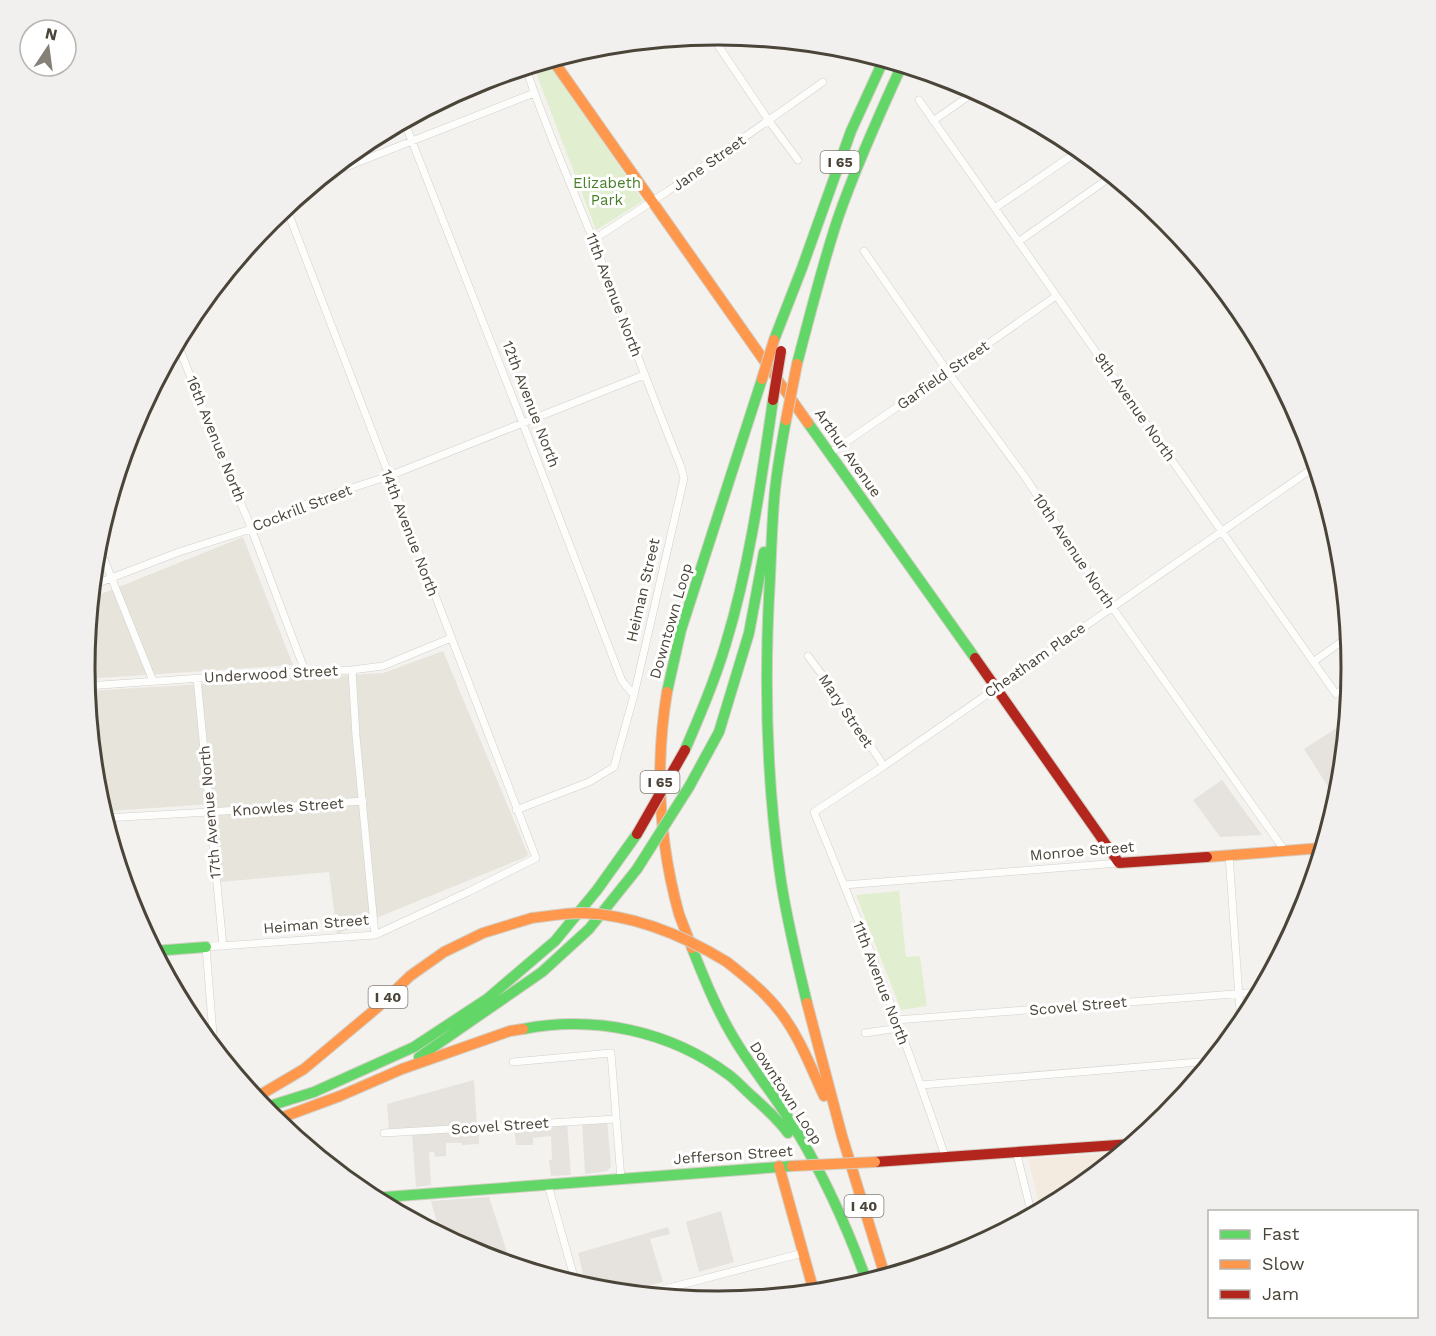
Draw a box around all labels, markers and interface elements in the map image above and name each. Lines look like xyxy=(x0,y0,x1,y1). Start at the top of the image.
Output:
north arrow xyxy=(18,18,78,78)
text: N xyxy=(43,23,59,44)
street label: Jane Street xyxy=(669,131,750,195)
road number: I 65 xyxy=(820,151,860,173)
park label: Elizabeth Park xyxy=(573,174,641,209)
street label: 11th Avenue North xyxy=(582,231,646,359)
street label: Garfield Street xyxy=(893,336,993,413)
street label: 12th Avenue North xyxy=(499,338,563,470)
street label: 9th Avenue North xyxy=(1091,349,1179,465)
street label: 16th Avenue North xyxy=(182,373,250,505)
street label: Arthur Avenue xyxy=(811,405,885,501)
street label: 14th Avenue North xyxy=(378,467,442,599)
street label: Cockrill Street xyxy=(250,480,355,535)
street label: 10th Avenue North xyxy=(1029,490,1119,612)
street label: Heiman Street xyxy=(622,536,664,644)
street label: Downtown Loop xyxy=(646,561,696,681)
street label: Cheatham Place xyxy=(981,618,1089,702)
street label: Underwood Street xyxy=(204,661,339,686)
street label: Mary Street xyxy=(815,671,878,752)
street label: 17th Avenue North xyxy=(195,745,225,879)
road number: I 65 xyxy=(640,771,680,793)
street label: Knowles Street xyxy=(232,794,345,820)
street label: Monroe Street xyxy=(1029,837,1136,865)
street label: Heiman Street xyxy=(262,910,370,938)
street label: 11th Avenue North xyxy=(849,919,913,1047)
road number: I 40 xyxy=(368,986,408,1008)
street label: Scovel Street xyxy=(1028,993,1128,1019)
street label: Downtown Loop xyxy=(746,1038,826,1148)
street label: Scovel Street xyxy=(451,1114,550,1138)
street label: Jefferson Street xyxy=(673,1142,794,1168)
road number: I 40 xyxy=(844,1195,884,1217)
legend xyxy=(1208,1210,1418,1318)
text: Fast xyxy=(1262,1223,1300,1244)
text: Slow xyxy=(1262,1253,1305,1274)
text: Jam xyxy=(1262,1283,1299,1304)

